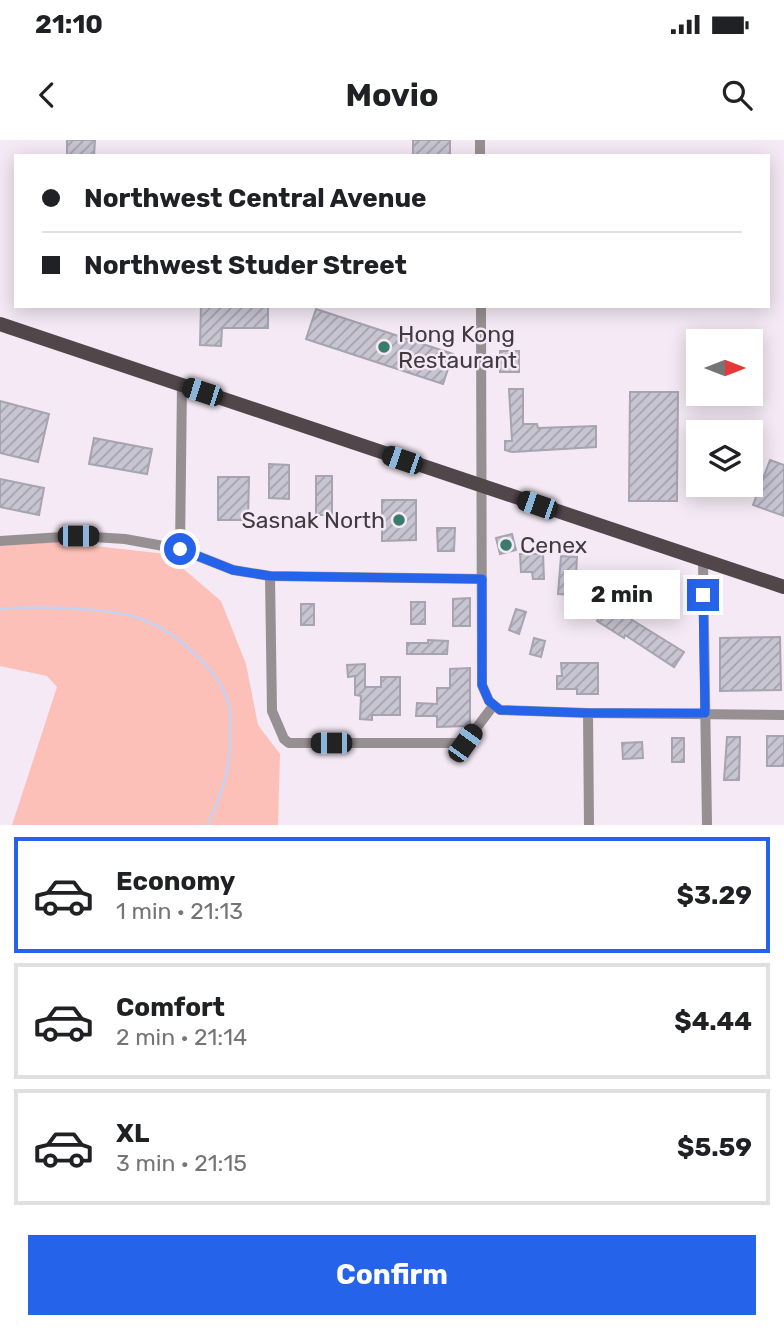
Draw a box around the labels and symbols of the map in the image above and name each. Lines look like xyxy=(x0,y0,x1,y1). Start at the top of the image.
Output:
place label: Hong Kong Restaurant xyxy=(398,320,517,374)
north arrow xyxy=(686,329,763,406)
marker: Hong Kong Restaurant xyxy=(376,339,392,355)
car xyxy=(179,376,226,408)
car xyxy=(379,443,426,477)
car xyxy=(514,488,561,522)
place label: Sasnak North xyxy=(241,506,385,534)
marker: Sasnak North xyxy=(391,512,407,528)
car xyxy=(58,526,100,547)
place label: Cenex xyxy=(520,531,587,559)
route start xyxy=(164,533,196,565)
marker: Cenex xyxy=(498,537,514,553)
callout: 2 min xyxy=(563,570,678,620)
route end xyxy=(687,579,719,611)
car xyxy=(445,720,486,766)
car xyxy=(311,733,353,754)

